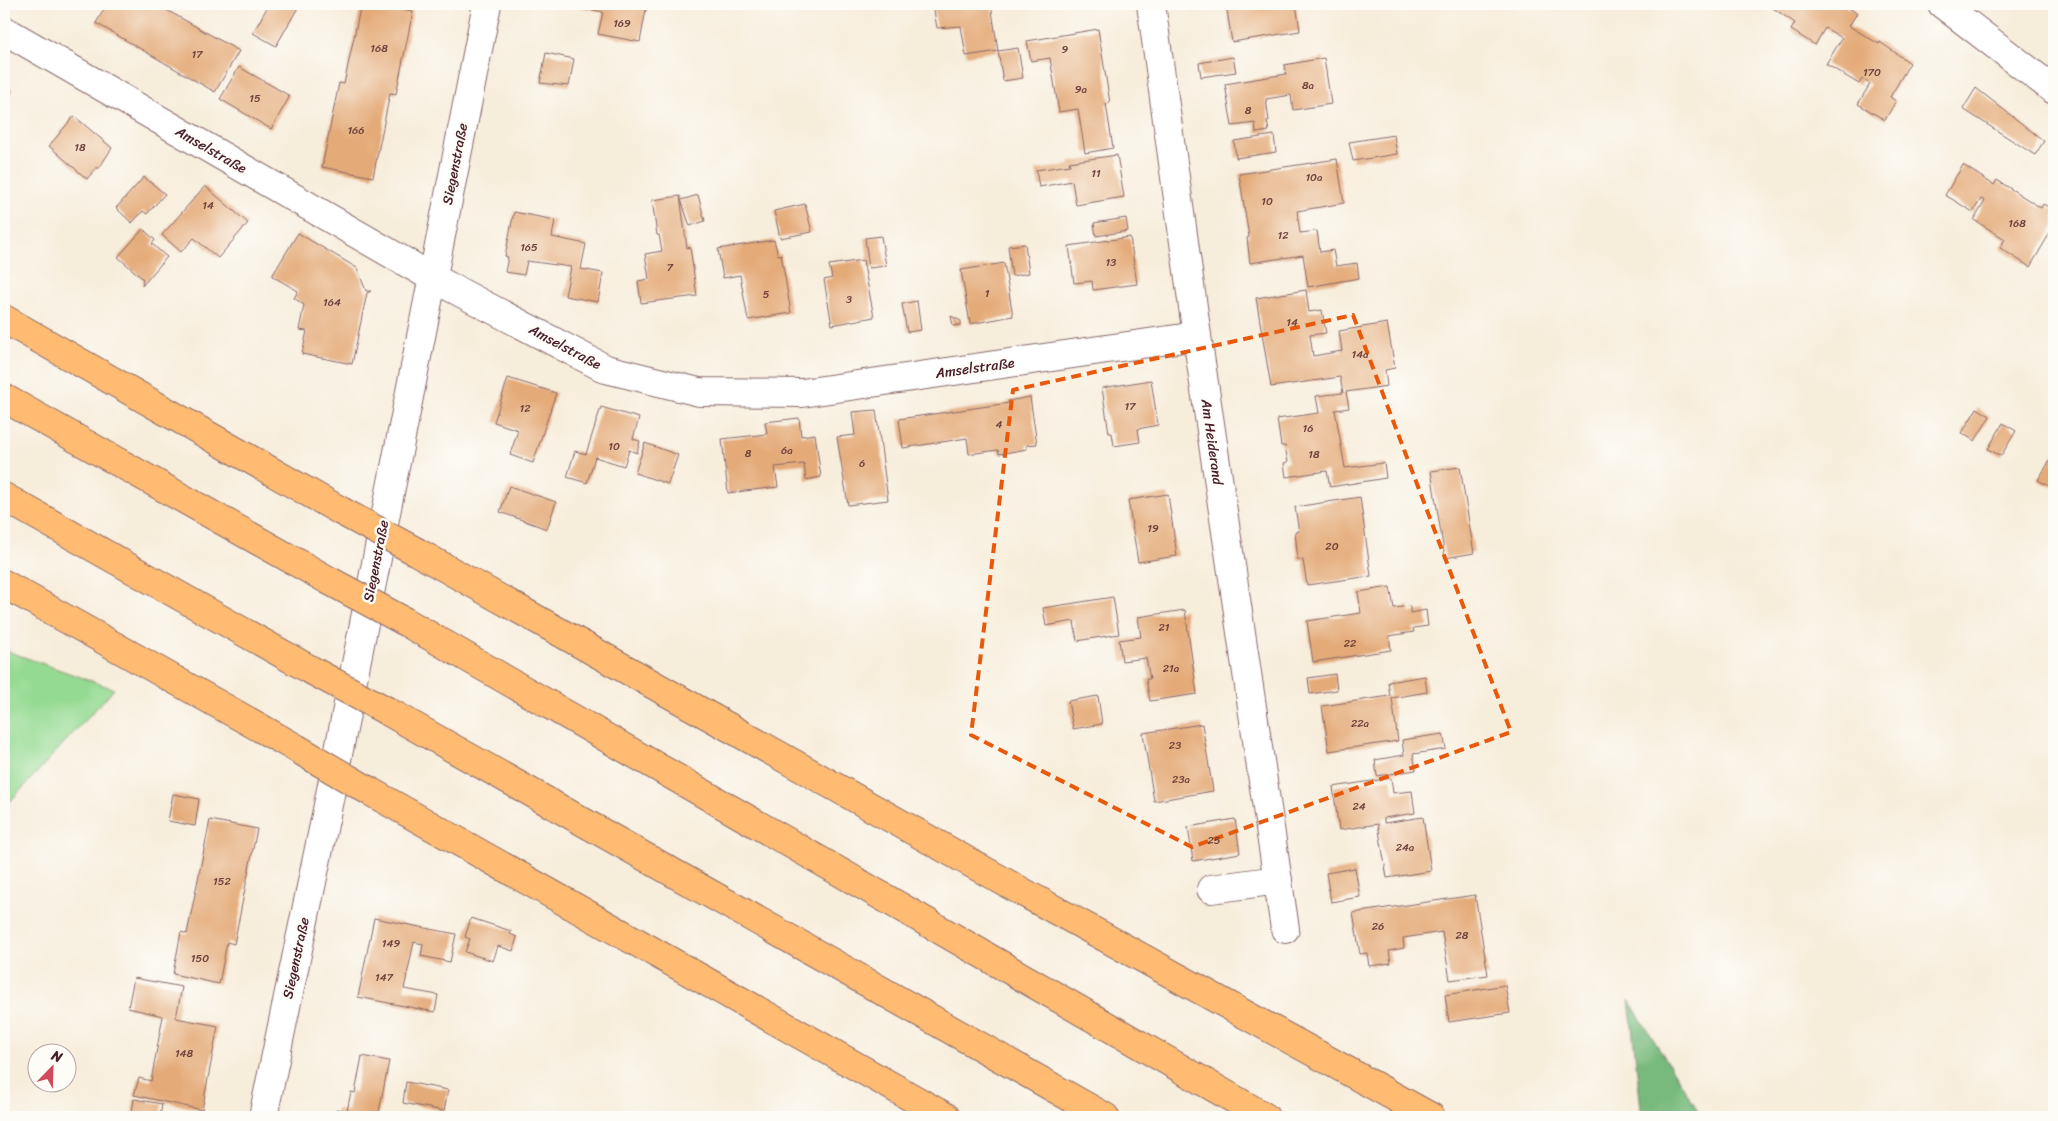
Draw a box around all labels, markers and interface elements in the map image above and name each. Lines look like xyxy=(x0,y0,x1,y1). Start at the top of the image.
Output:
house number: 169 xyxy=(613,14,631,33)
house number: 168 xyxy=(370,39,388,58)
house number: 9 xyxy=(1062,40,1069,59)
house number: 17 xyxy=(192,45,203,64)
house number: 170 xyxy=(1863,63,1881,82)
house number: 8a xyxy=(1302,76,1315,95)
house number: 9a xyxy=(1075,80,1088,99)
house number: 15 xyxy=(249,89,261,108)
house number: 8 xyxy=(1245,101,1252,120)
street label: Amselstraße xyxy=(170,119,252,181)
house number: 166 xyxy=(347,121,365,140)
street label: Siegenstraße xyxy=(435,121,475,207)
house number: 18 xyxy=(74,138,86,157)
house number: 11 xyxy=(1091,164,1101,183)
house number: 10a xyxy=(1305,168,1323,187)
house number: 10 xyxy=(1261,192,1273,211)
house number: 14 xyxy=(202,196,214,215)
house number: 168 xyxy=(2008,214,2026,233)
house number: 12 xyxy=(1277,226,1289,245)
house number: 165 xyxy=(520,238,538,257)
house number: 13 xyxy=(1106,253,1116,272)
house number: 7 xyxy=(667,258,674,277)
house number: 1 xyxy=(985,284,990,303)
house number: 5 xyxy=(763,285,770,304)
house number: 3 xyxy=(846,290,852,309)
house number: 164 xyxy=(323,293,341,312)
house number: 14 xyxy=(1286,313,1298,332)
street label: Amselstraße xyxy=(523,317,606,377)
house number: 14a xyxy=(1351,345,1369,364)
street label: Amselstraße xyxy=(933,350,1016,386)
house number: 17 xyxy=(1125,397,1136,416)
street label: Am Heiderand xyxy=(1193,397,1231,488)
house number: 12 xyxy=(519,399,531,418)
house number: 4 xyxy=(996,415,1003,434)
house number: 16 xyxy=(1303,419,1313,438)
house number: 10 xyxy=(608,437,620,456)
house number: 6a xyxy=(781,441,793,460)
house number: 8 xyxy=(745,444,752,463)
house number: 18 xyxy=(1308,445,1320,464)
house number: 6 xyxy=(859,454,865,473)
street label: Siegenstraße xyxy=(356,518,396,604)
house number: 19 xyxy=(1147,519,1159,538)
house number: 20 xyxy=(1325,537,1339,556)
house number: 21 xyxy=(1158,618,1170,637)
house number: 22 xyxy=(1344,634,1357,653)
house number: 21a xyxy=(1163,659,1180,678)
house number: 22a xyxy=(1351,714,1370,733)
house number: 23 xyxy=(1169,736,1181,755)
house number: 23a xyxy=(1172,770,1190,789)
house number: 24 xyxy=(1352,797,1366,816)
house number: 25 xyxy=(1207,831,1221,850)
house number: 24a xyxy=(1396,838,1415,857)
house number: 152 xyxy=(213,872,232,891)
street label: Siegenstraße xyxy=(275,915,317,1001)
house number: 26 xyxy=(1372,917,1384,936)
house number: 28 xyxy=(1456,926,1469,945)
house number: 149 xyxy=(382,934,400,953)
house number: 150 xyxy=(191,949,209,968)
house number: 147 xyxy=(375,968,394,987)
text: N xyxy=(47,1043,67,1070)
north arrow xyxy=(28,1044,78,1094)
house number: 148 xyxy=(175,1044,193,1063)

